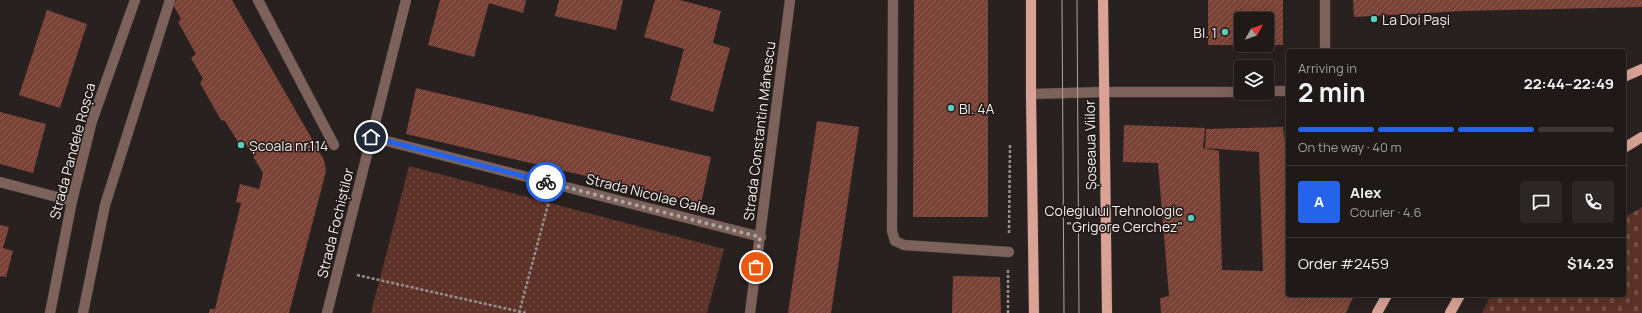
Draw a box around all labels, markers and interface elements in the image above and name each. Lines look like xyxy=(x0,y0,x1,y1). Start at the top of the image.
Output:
place label: La Doi Pași xyxy=(1382,10,1450,29)
north arrow xyxy=(1234,12,1274,52)
map controls xyxy=(1234,12,1274,100)
marker: La Doi Pași xyxy=(1369,14,1379,24)
place label: Bl. 1 xyxy=(1193,23,1217,42)
marker: Bl. 1 xyxy=(1220,27,1230,37)
street label: Strada Constantin Mănescu xyxy=(739,40,779,222)
text: Arriving in xyxy=(1298,59,1357,77)
button: layers xyxy=(1234,60,1274,100)
text: 22:44–22:49 xyxy=(1524,73,1614,94)
text: 2 min xyxy=(1298,74,1366,110)
street label: Strada Pandele Roșca xyxy=(45,81,99,221)
place label: Bl. 4A xyxy=(959,99,995,118)
street label: Șoseaua Viilor xyxy=(1080,100,1100,190)
marker: Bl. 4A xyxy=(946,103,956,113)
pin xyxy=(354,120,388,154)
icon: home xyxy=(360,126,382,148)
place label: Școala nr.114 xyxy=(249,136,328,155)
text: On the way · 40 m xyxy=(1298,138,1402,156)
marker: Școala nr.114 xyxy=(236,140,246,150)
courier xyxy=(526,162,566,202)
street label: Strada Fochiștilor xyxy=(312,166,358,280)
street label: Strada Nicolae Galea xyxy=(584,169,718,219)
icon: bike xyxy=(535,171,557,193)
button: chat xyxy=(1520,181,1562,223)
button: phone xyxy=(1572,181,1614,223)
text: Alex xyxy=(1350,182,1381,203)
text: A xyxy=(1314,191,1324,212)
place label: Colegiului Tehnologic "Grigore Cerchez" xyxy=(1045,201,1183,236)
text: Courier · 4.6 xyxy=(1350,203,1422,221)
marker: Colegiului Tehnologic "Grigore Cerchez" xyxy=(1186,213,1196,223)
pin xyxy=(739,250,773,284)
text: Order #2459 xyxy=(1298,253,1389,274)
text: $14.23 xyxy=(1567,253,1614,274)
icon: bag xyxy=(745,256,767,278)

